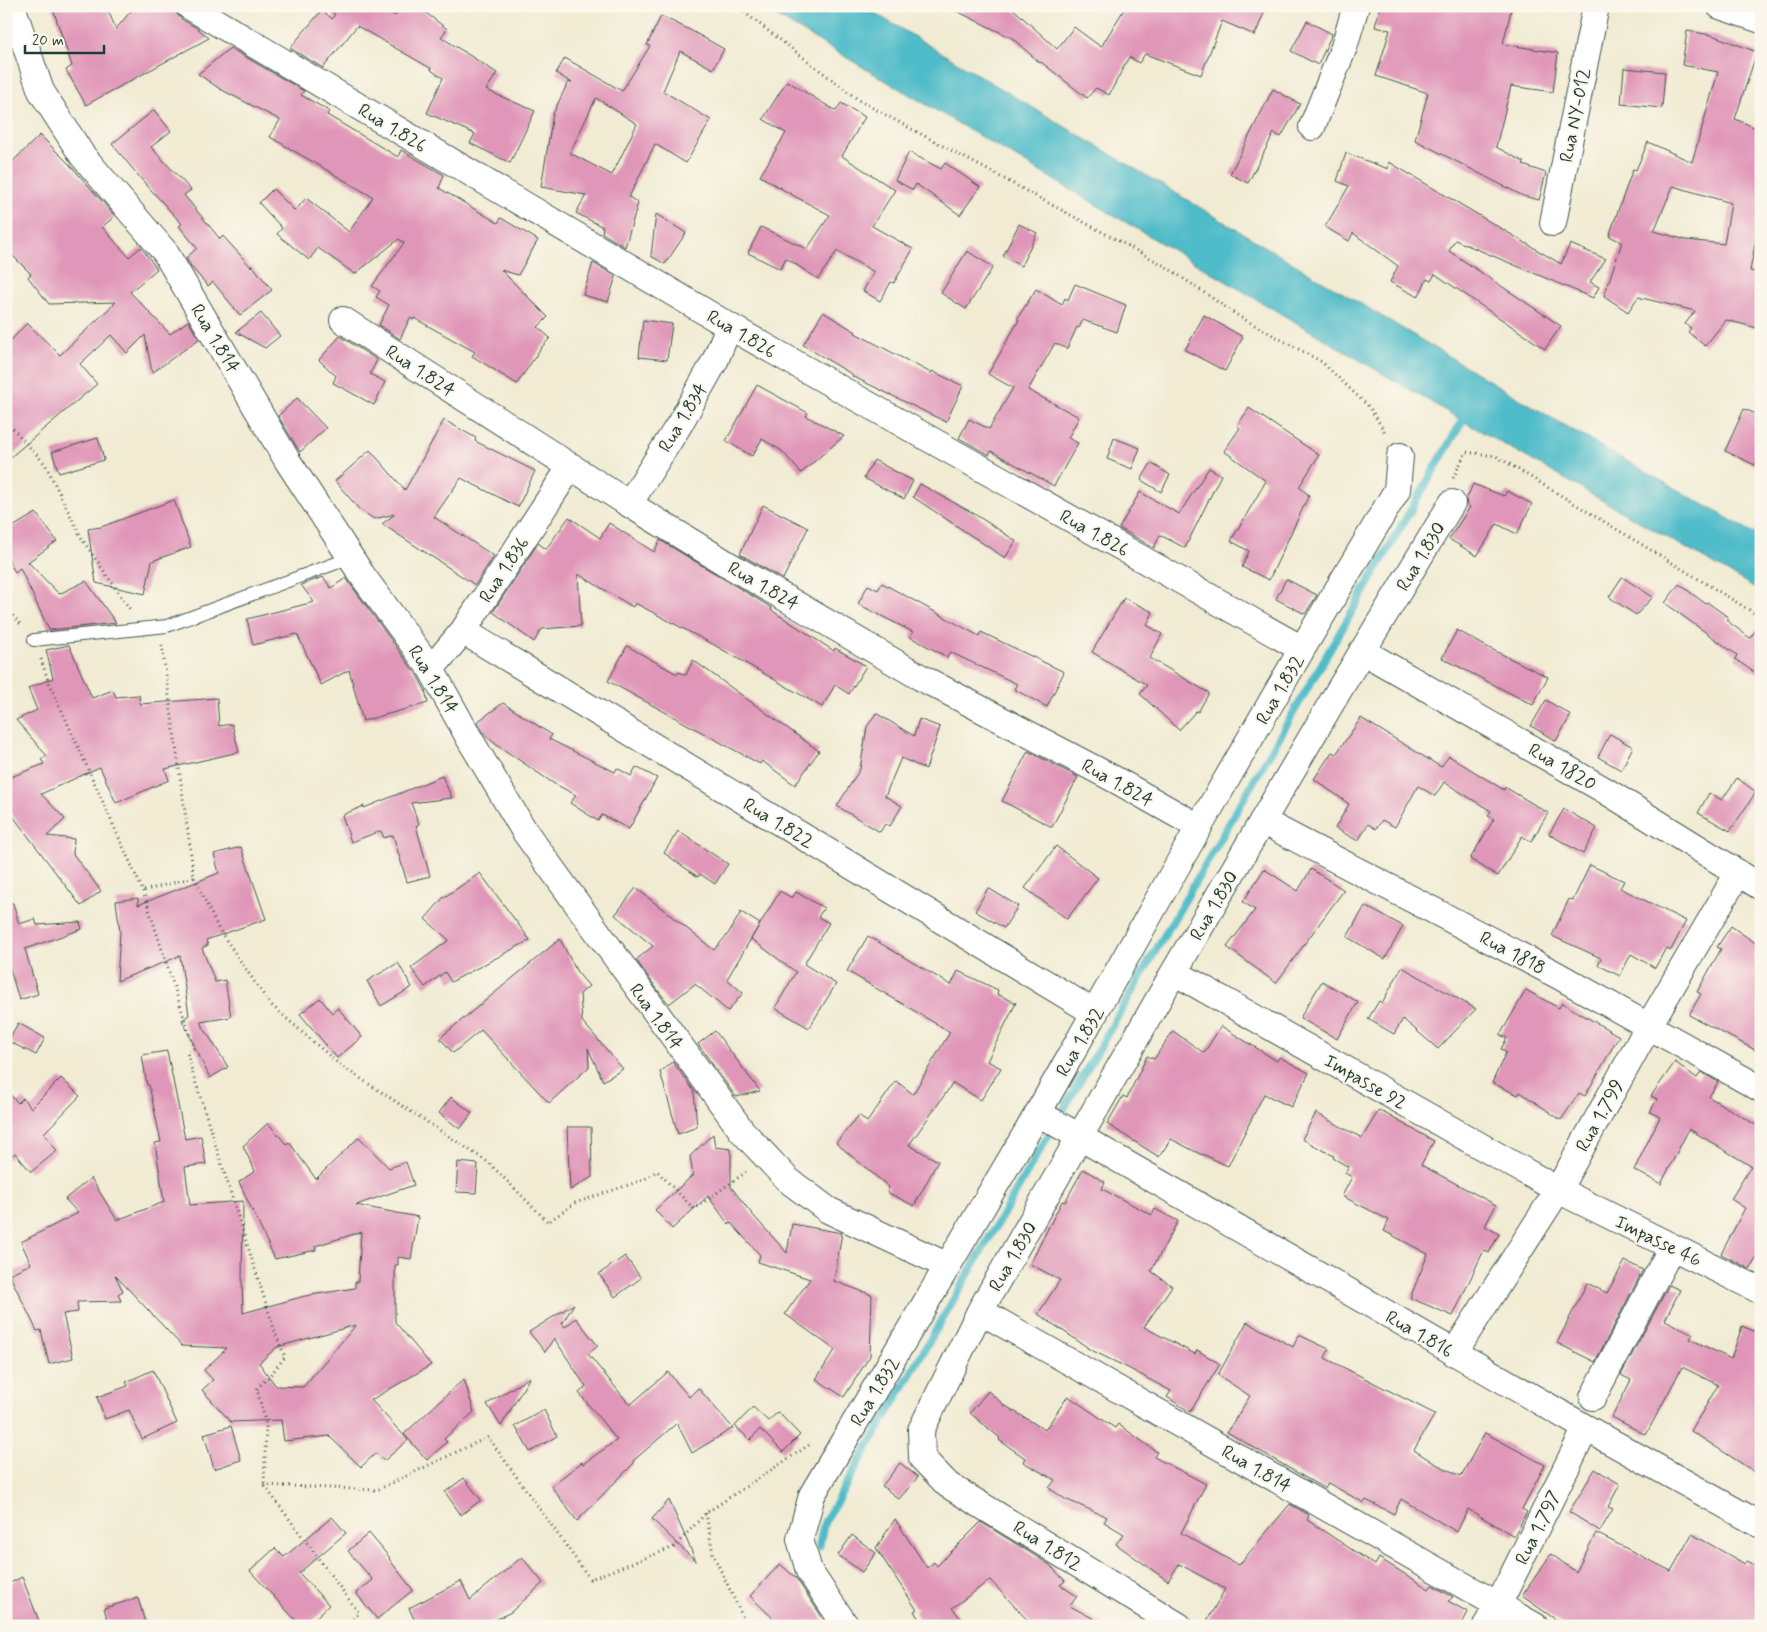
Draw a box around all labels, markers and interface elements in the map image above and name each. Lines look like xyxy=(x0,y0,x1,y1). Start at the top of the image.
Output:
scale bar xyxy=(25,22,104,54)
text: 20 m xyxy=(32,31,64,51)
street label: Rua NY-012 xyxy=(1554,66,1597,165)
street label: Rua 1.826 xyxy=(353,98,431,159)
street label: Rua 1.814 xyxy=(184,300,245,378)
street label: Rua 1.826 xyxy=(702,304,781,364)
street label: Rua 1.824 xyxy=(380,339,460,403)
street label: Rua 1.834 xyxy=(653,379,714,457)
street label: Rua 1.826 xyxy=(1055,504,1134,563)
street label: Rua 1.830 xyxy=(1391,517,1452,596)
street label: Rua 1.836 xyxy=(474,532,535,608)
street label: Rua 1.824 xyxy=(723,556,803,617)
street label: Rua 1.814 xyxy=(402,641,464,719)
street label: Rua 1.832 xyxy=(1250,650,1310,729)
street label: Rua 1820 xyxy=(1524,738,1601,797)
street label: Rua 1.824 xyxy=(1077,753,1158,813)
street label: Rua 1.822 xyxy=(738,792,818,854)
street label: Rua 1.830 xyxy=(1184,866,1244,945)
street label: Rua 1818 xyxy=(1475,926,1550,981)
street label: Rua 1.814 xyxy=(623,979,688,1055)
street label: Rua 1.832 xyxy=(1050,1002,1110,1081)
street label: Impasse 92 xyxy=(1319,1049,1411,1116)
street label: Rua 1.799 xyxy=(1570,1075,1630,1156)
street label: Impasse 46 xyxy=(1611,1210,1706,1273)
street label: Rua 1.830 xyxy=(983,1217,1043,1296)
street label: Rua 1.816 xyxy=(1381,1305,1458,1364)
street label: Rua 1.832 xyxy=(845,1353,906,1431)
street label: Rua 1.814 xyxy=(1217,1439,1296,1499)
street label: Rua 1.797 xyxy=(1510,1486,1567,1569)
street label: Rua 1.812 xyxy=(1008,1515,1086,1577)

